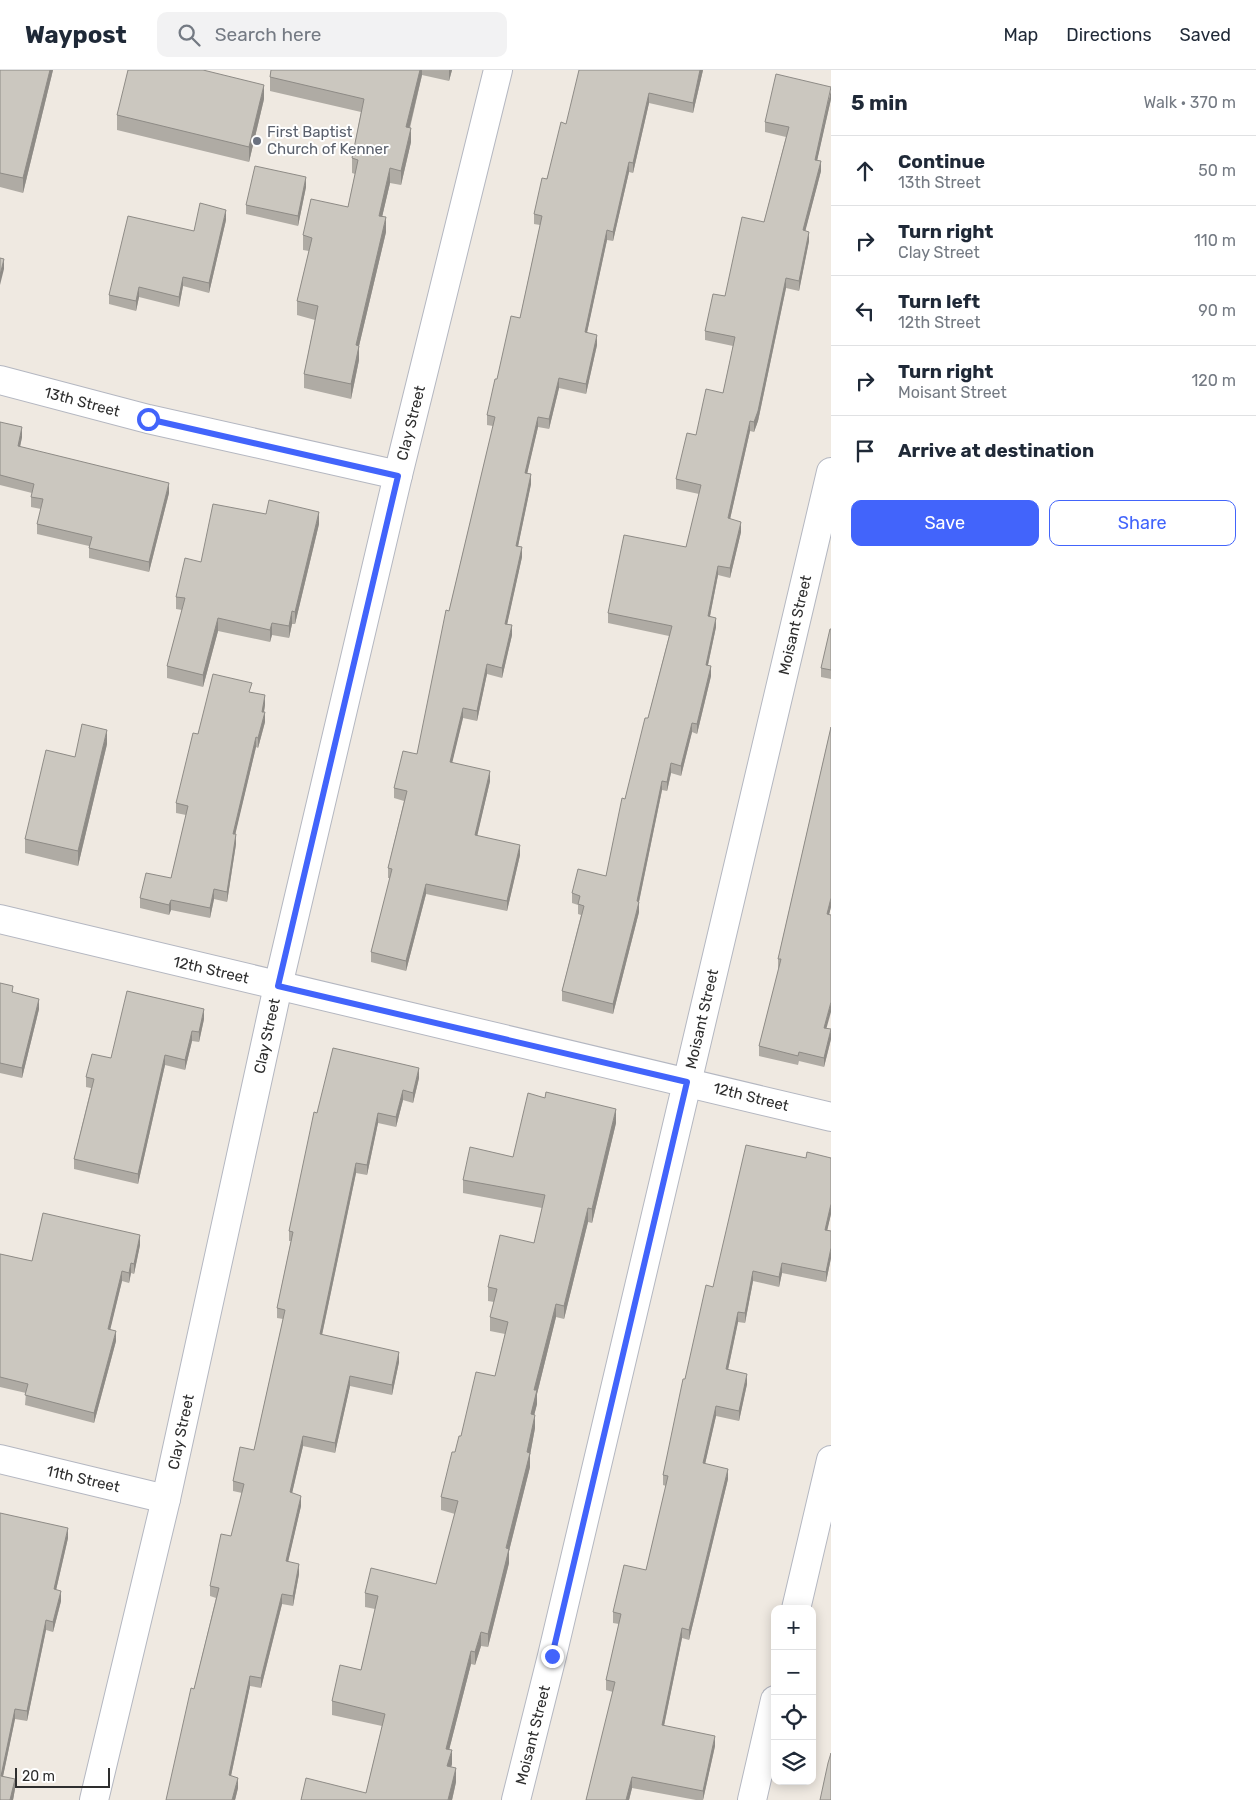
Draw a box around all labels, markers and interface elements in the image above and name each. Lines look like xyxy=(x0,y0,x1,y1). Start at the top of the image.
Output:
search box xyxy=(157,12,507,57)
text: Waypost xyxy=(25,21,127,49)
icon: search xyxy=(175,21,203,49)
text: Search here xyxy=(215,23,321,46)
text: Map xyxy=(1003,24,1038,46)
text: Directions xyxy=(1066,24,1152,46)
text: Saved xyxy=(1180,24,1231,46)
text: 5 min xyxy=(851,90,908,115)
text: Walk · 370 m xyxy=(1143,93,1236,112)
place label: First Baptist Church of Kenner xyxy=(267,123,389,158)
marker: First Baptist Church of Kenner xyxy=(251,135,263,147)
text: Continue xyxy=(898,150,985,173)
icon: ahead xyxy=(851,157,879,185)
text: 50 m xyxy=(1198,161,1236,180)
text: 13th Street xyxy=(898,173,981,192)
text: Turn right xyxy=(898,220,993,243)
icon: right xyxy=(851,227,879,255)
text: 110 m xyxy=(1194,231,1236,250)
text: Clay Street xyxy=(898,243,980,262)
text: Turn left xyxy=(898,290,980,313)
icon: left xyxy=(851,297,879,325)
text: 90 m xyxy=(1198,301,1236,320)
text: 12th Street xyxy=(898,313,980,332)
text: Turn right xyxy=(898,360,993,383)
icon: right xyxy=(851,367,879,395)
text: 120 m xyxy=(1191,371,1236,390)
street label: 13th Street xyxy=(42,383,122,421)
street label: Clay Street xyxy=(393,383,429,462)
text: Moisant Street xyxy=(898,383,1007,402)
route start xyxy=(137,408,160,431)
icon: arrive xyxy=(851,437,879,465)
text: Arrive at destination xyxy=(898,439,1094,462)
button: Save xyxy=(851,500,1039,546)
button: Share xyxy=(1049,500,1236,546)
street label: Moisant Street xyxy=(775,573,815,677)
street label: 12th Street xyxy=(171,953,251,987)
street label: Moisant Street xyxy=(682,967,722,1071)
street label: Clay Street xyxy=(250,997,284,1075)
street label: 12th Street xyxy=(711,1079,791,1115)
street label: Clay Street xyxy=(164,1393,198,1471)
street label: 11th Street xyxy=(44,1462,122,1496)
map controls xyxy=(771,1605,816,1785)
button: + xyxy=(771,1605,816,1650)
route end xyxy=(541,1645,564,1668)
button: − xyxy=(771,1650,816,1695)
street label: Moisant Street xyxy=(512,1683,554,1787)
button: locate xyxy=(771,1695,816,1740)
button: layers xyxy=(771,1740,816,1785)
scale bar xyxy=(15,1765,110,1788)
text: 20 m xyxy=(22,1768,55,1785)

